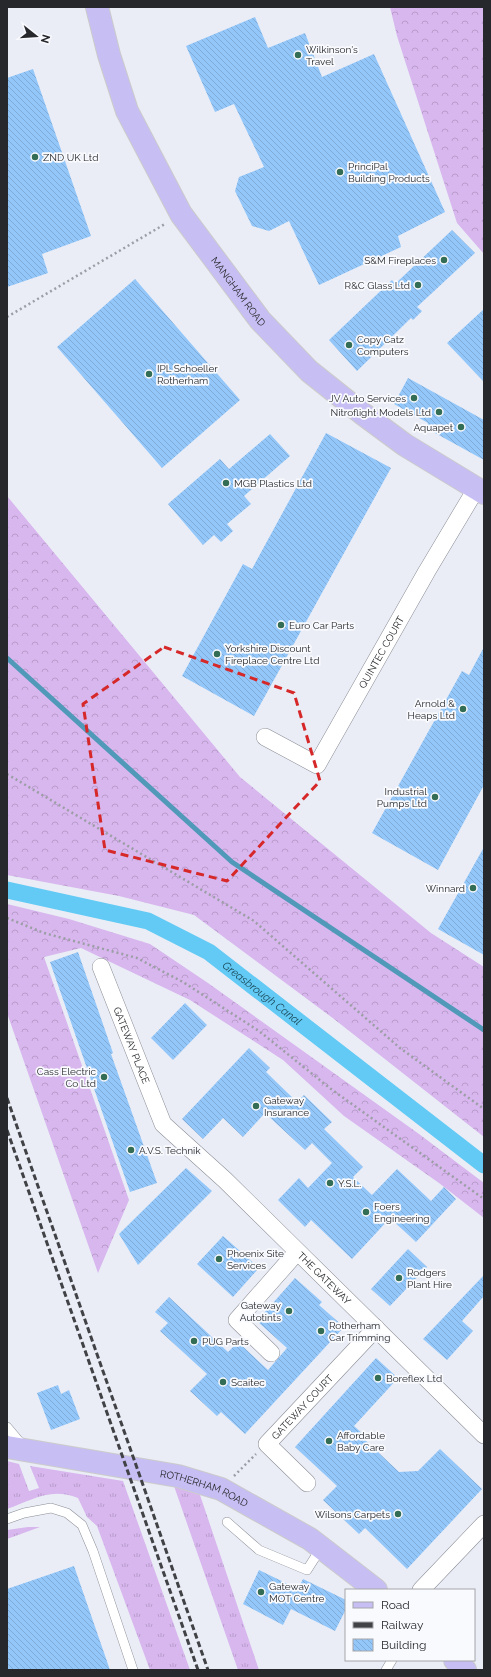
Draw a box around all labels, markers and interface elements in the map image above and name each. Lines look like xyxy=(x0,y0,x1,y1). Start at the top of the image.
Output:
north arrow xyxy=(16,16,56,56)
text: N xyxy=(38,33,53,45)
place label: Wilkinson's Travel xyxy=(306,44,358,67)
marker: Wilkinson's Travel xyxy=(293,50,303,60)
marker: ZND UK Ltd xyxy=(30,152,40,162)
place label: ZND UK Ltd xyxy=(43,152,98,163)
place label: PrinciPal Building Products xyxy=(348,161,430,184)
marker: PrinciPal Building Products xyxy=(335,167,345,177)
street label: MANGHAM ROAD xyxy=(209,255,268,329)
place label: S&M Fireplaces xyxy=(364,255,436,266)
marker: S&M Fireplaces xyxy=(439,255,449,265)
place label: R&C Glass Ltd xyxy=(345,280,410,291)
marker: R&C Glass Ltd xyxy=(413,280,423,290)
place label: Copy Catz Computers xyxy=(357,334,409,357)
marker: Copy Catz Computers xyxy=(344,340,354,350)
place label: IPL Schoeller Rotherham xyxy=(157,363,218,386)
marker: IPL Schoeller Rotherham xyxy=(144,369,154,379)
place label: JV Auto Services xyxy=(329,393,406,404)
marker: JV Auto Services xyxy=(409,393,419,403)
place label: Nitroflight Models Ltd xyxy=(331,407,431,418)
marker: Nitroflight Models Ltd xyxy=(434,407,444,417)
place label: Aquapet xyxy=(413,422,454,433)
marker: Aquapet xyxy=(456,422,466,432)
marker: MGB Plastics Ltd xyxy=(221,478,231,488)
place label: MGB Plastics Ltd xyxy=(234,478,312,489)
street label: QUINTEC COURT xyxy=(357,614,406,690)
marker: Euro Car Parts xyxy=(276,620,286,630)
place label: Euro Car Parts xyxy=(289,620,354,631)
place label: Yorkshire Discount Fireplace Centre Ltd xyxy=(225,643,319,666)
marker: Yorkshire Discount Fireplace Centre Ltd xyxy=(212,649,222,659)
place label: Arnold & Heaps Ltd xyxy=(408,698,455,721)
marker: Arnold & Heaps Ltd xyxy=(458,704,468,714)
place label: Industrial Pumps Ltd xyxy=(377,786,427,809)
marker: Industrial Pumps Ltd xyxy=(430,792,440,802)
place label: Winnard xyxy=(426,883,465,894)
marker: Winnard xyxy=(468,883,478,893)
water label: Greasbrough Canal xyxy=(220,959,304,1028)
street label: GATEWAY PLACE xyxy=(111,1005,151,1085)
place label: Cass Electric Co Ltd xyxy=(37,1066,96,1089)
marker: Cass Electric Co Ltd xyxy=(99,1072,109,1082)
place label: Gateway Insurance xyxy=(264,1095,309,1118)
marker: Gateway Insurance xyxy=(251,1101,261,1111)
marker: A.V.S. Technik xyxy=(126,1145,136,1155)
place label: A.V.S. Technik xyxy=(139,1145,201,1156)
marker: Y.S.L. xyxy=(325,1178,335,1188)
place label: Y.S.L. xyxy=(338,1178,361,1189)
place label: Foers Engineering xyxy=(374,1201,430,1224)
marker: Foers Engineering xyxy=(361,1207,371,1217)
place label: Phoenix Site Services xyxy=(227,1248,284,1271)
street label: THE GATEWAY xyxy=(295,1250,353,1307)
marker: Phoenix Site Services xyxy=(214,1254,224,1264)
place label: Rodgers Plant Hire xyxy=(407,1267,452,1290)
marker: Rodgers Plant Hire xyxy=(394,1273,404,1283)
place label: Gateway Autotints xyxy=(240,1300,282,1323)
marker: Gateway Autotints xyxy=(284,1306,294,1316)
place label: Rotherham Car Trimming xyxy=(329,1320,390,1343)
marker: Rotherham Car Trimming xyxy=(316,1326,326,1336)
marker: PUG Parts xyxy=(189,1336,199,1346)
place label: PUG Parts xyxy=(202,1336,249,1347)
street label: GATEWAY COURT xyxy=(269,1373,335,1442)
marker: Boreflex Ltd xyxy=(373,1373,383,1383)
place label: Boreflex Ltd xyxy=(386,1373,442,1384)
marker: Scaitec xyxy=(218,1377,228,1387)
place label: Scaitec xyxy=(231,1377,265,1388)
place label: Affordable Baby Care xyxy=(337,1430,385,1453)
marker: Affordable Baby Care xyxy=(324,1436,334,1446)
street label: ROTHERHAM ROAD xyxy=(159,1468,250,1509)
place label: Wilsons Carpets xyxy=(315,1509,390,1520)
marker: Wilsons Carpets xyxy=(393,1509,403,1519)
place label: Gateway MOT Centre xyxy=(269,1581,325,1604)
marker: Gateway MOT Centre xyxy=(256,1587,266,1597)
legend xyxy=(345,1589,475,1661)
text: Road xyxy=(381,1598,410,1612)
text: Railway xyxy=(381,1618,424,1632)
text: Building xyxy=(381,1638,427,1652)

